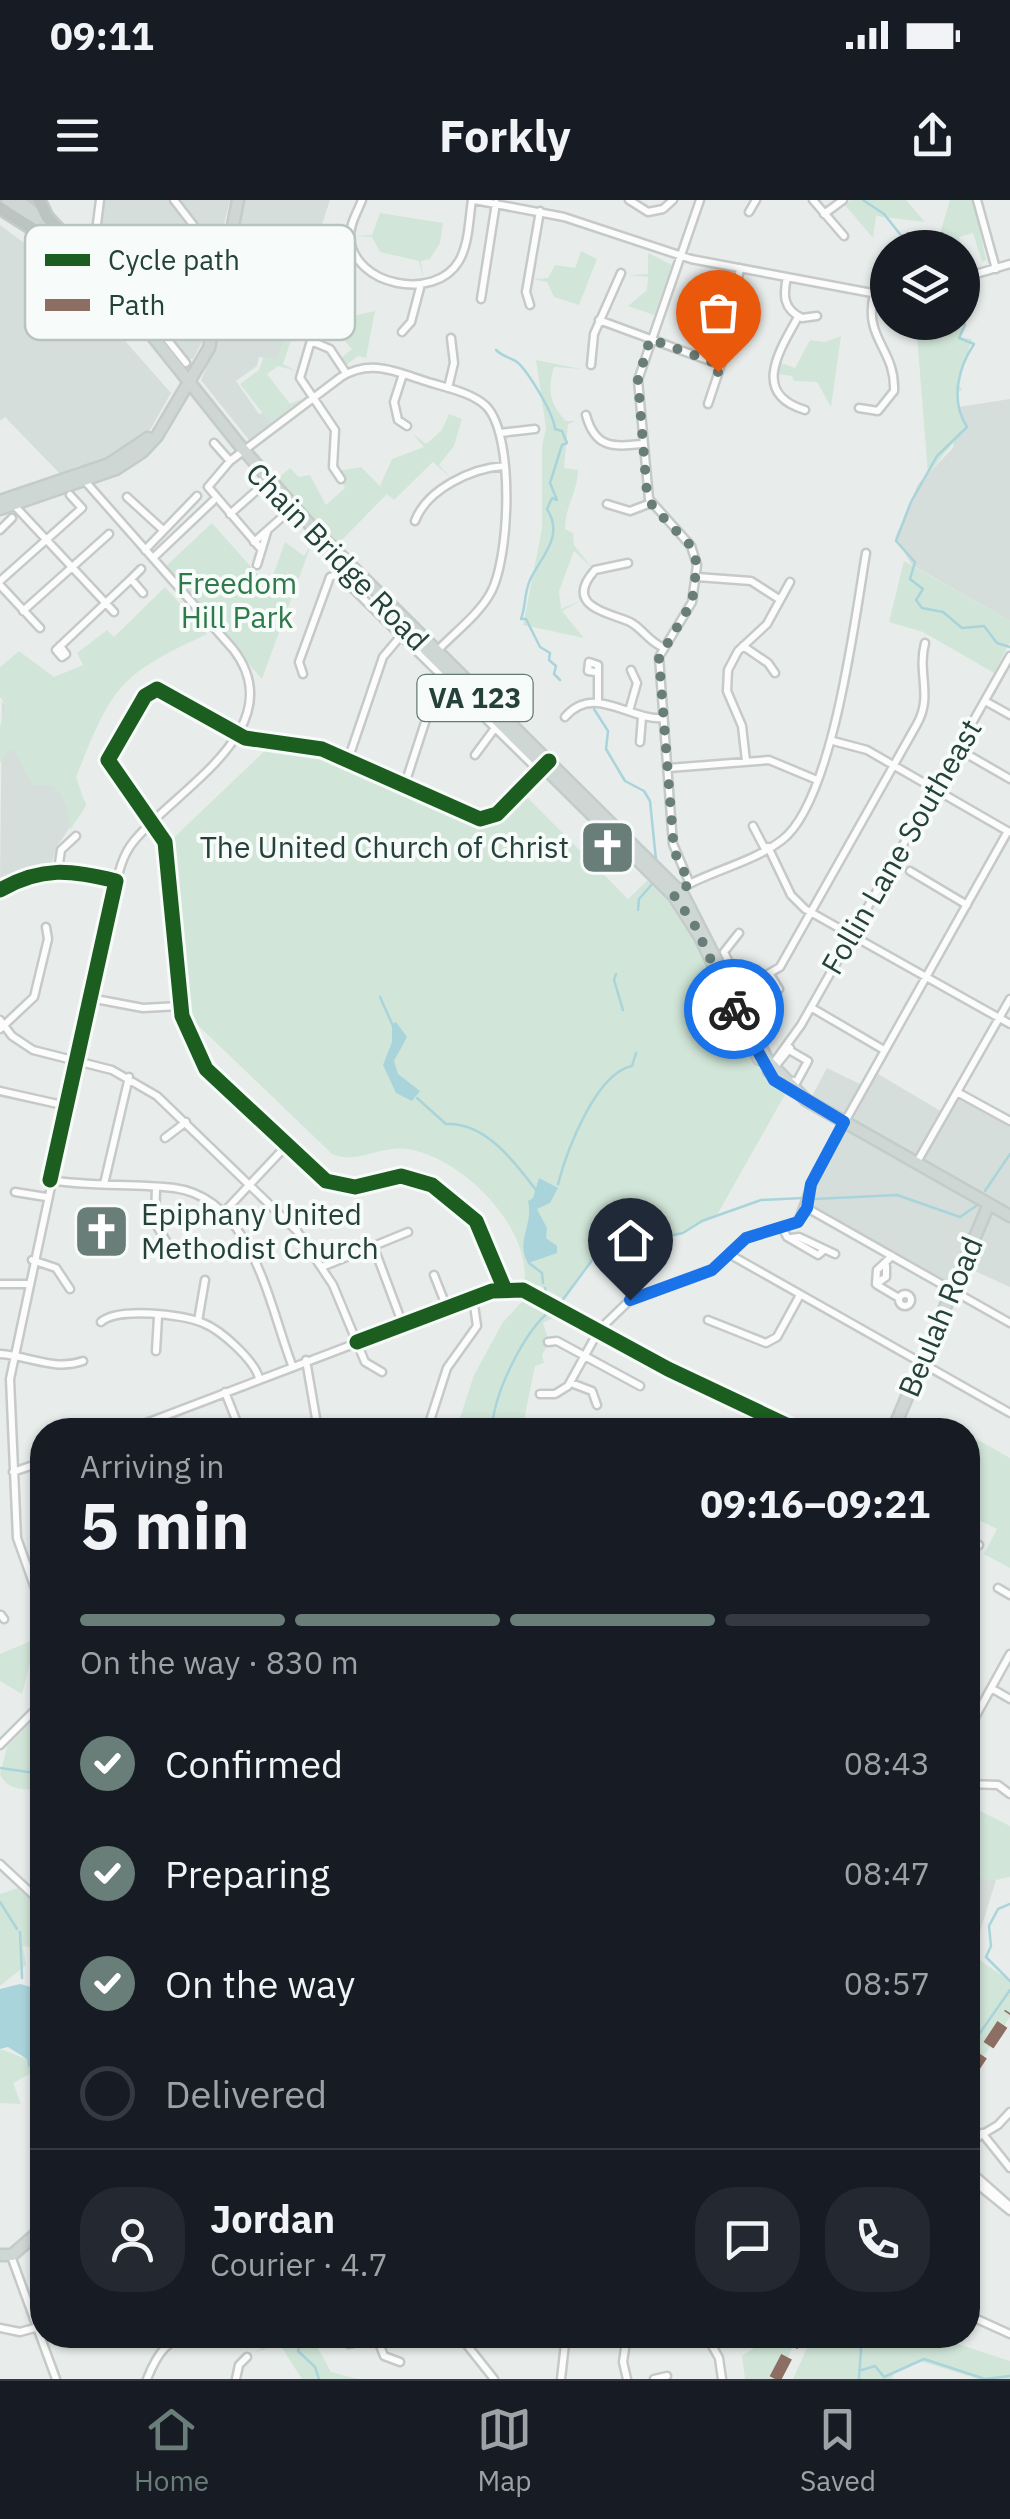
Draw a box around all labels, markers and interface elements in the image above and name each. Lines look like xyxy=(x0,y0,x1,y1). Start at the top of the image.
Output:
text: 09:11 xyxy=(50,11,154,60)
text: Forkly xyxy=(439,106,571,164)
icon: menu xyxy=(50,108,105,163)
icon: share xyxy=(905,108,960,163)
legend xyxy=(25,225,355,340)
map controls xyxy=(870,230,980,340)
button: layers xyxy=(870,230,980,340)
text: Cycle path xyxy=(108,241,240,278)
pin xyxy=(676,270,761,373)
icon: bag xyxy=(691,285,746,340)
text: Path xyxy=(108,286,165,323)
street label: Chain Bridge Road xyxy=(238,454,438,658)
park label: Freedom Hill Park xyxy=(177,563,297,636)
road number: VA 123 xyxy=(418,675,532,721)
street label: Follin Lane Southeast xyxy=(812,712,990,981)
church icon: The United Church of Christ xyxy=(578,818,638,878)
place label: The United Church of Christ xyxy=(200,827,569,866)
courier xyxy=(684,959,784,1059)
icon: bike xyxy=(707,982,762,1037)
place label: Epiphany United Methodist Church xyxy=(141,1194,379,1267)
pin xyxy=(588,1198,673,1301)
church icon: Epiphany United Methodist Church xyxy=(72,1202,132,1262)
icon: home xyxy=(603,1213,658,1268)
street label: Beulah Road xyxy=(888,1230,991,1402)
text: Arriving in xyxy=(80,1445,225,1487)
text: 09:16–09:21 xyxy=(700,1479,930,1528)
text: 5 min xyxy=(80,1482,250,1567)
text: On the way · 830 m xyxy=(80,1641,359,1683)
icon: check xyxy=(80,1736,135,1791)
text: Confirmed xyxy=(165,1739,343,1788)
text: 08:43 xyxy=(844,1742,930,1784)
icon: check xyxy=(80,1846,135,1901)
text: Preparing xyxy=(165,1849,330,1898)
text: 08:47 xyxy=(844,1852,930,1894)
icon: check xyxy=(80,1956,135,2011)
text: On the way xyxy=(165,1959,355,2008)
text: 08:57 xyxy=(844,1962,930,2004)
text: Delivered xyxy=(165,2069,327,2118)
button: person xyxy=(80,2187,185,2292)
button: chat xyxy=(695,2187,800,2292)
button: phone xyxy=(825,2187,930,2292)
text: Jordan xyxy=(210,2194,335,2243)
text: Courier · 4.7 xyxy=(210,2243,388,2285)
tab: Home xyxy=(134,2402,209,2499)
tab: Map xyxy=(477,2402,532,2499)
tab: Saved xyxy=(800,2402,876,2499)

